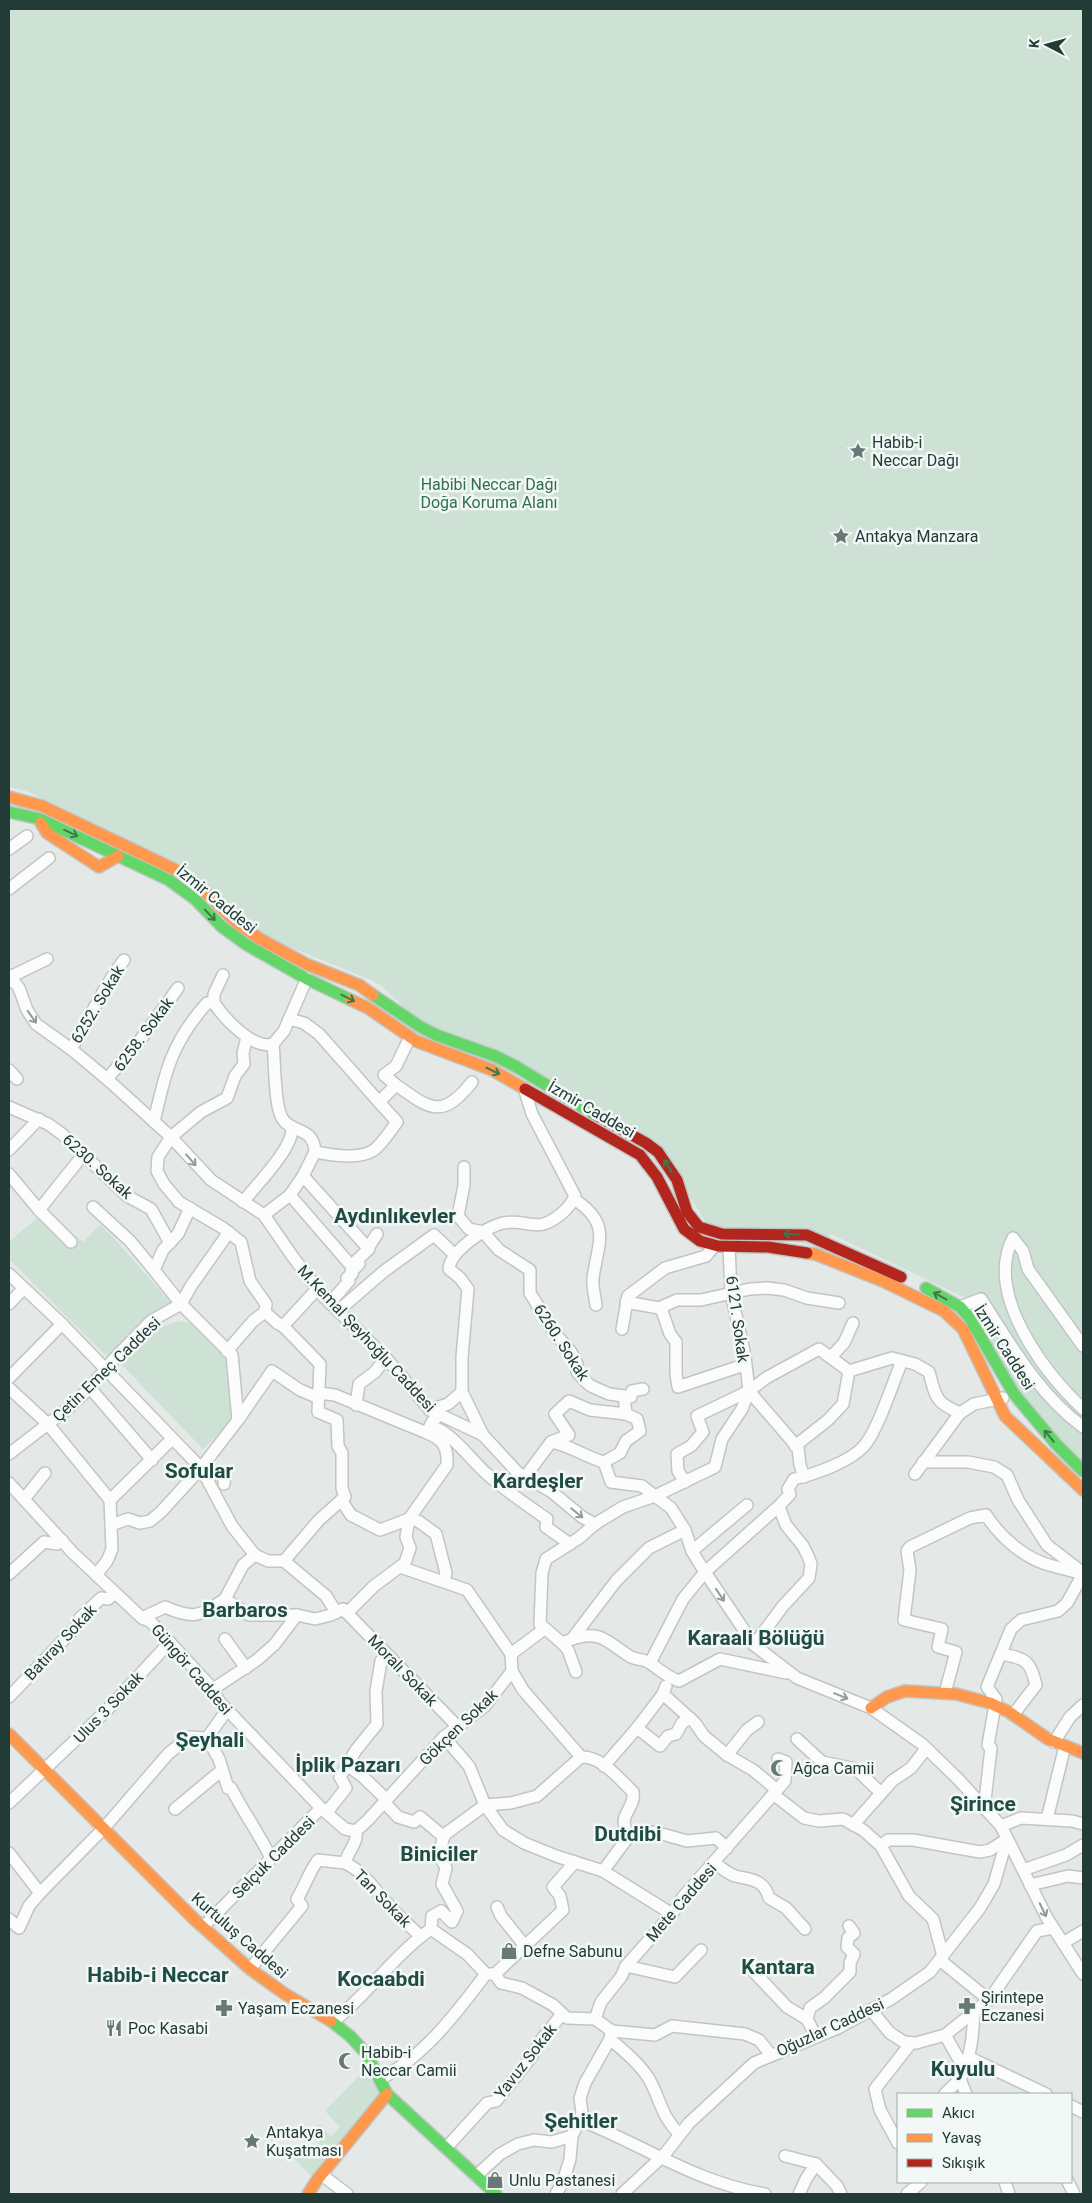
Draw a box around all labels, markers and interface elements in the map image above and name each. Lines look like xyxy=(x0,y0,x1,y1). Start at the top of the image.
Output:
north arrow xyxy=(1022,20,1072,70)
text: K xyxy=(1026,38,1043,49)
place label: Habib-i Neccar Dağı xyxy=(872,433,959,470)
place icon: Habib-i Neccar Dağı xyxy=(848,441,868,461)
park label: Habibi Neccar Dağı Doğa Koruma Alanı xyxy=(420,475,558,512)
place icon: Antakya Manzara xyxy=(831,526,851,546)
place label: Antakya Manzara xyxy=(855,527,978,546)
one-way arrow xyxy=(63,829,78,838)
street label: İzmir Caddesi xyxy=(173,861,261,937)
one-way arrow xyxy=(204,908,216,921)
street label: 6252. Sokak xyxy=(67,961,129,1047)
street label: 6258. Sokak xyxy=(109,993,178,1075)
one-way arrow xyxy=(341,993,356,1003)
one-way arrow xyxy=(26,1010,37,1024)
one-way arrow xyxy=(485,1066,500,1076)
street label: İzmir Caddesi xyxy=(545,1077,639,1142)
street label: 6230. Sokak xyxy=(59,1130,137,1203)
one-way arrow xyxy=(185,1153,196,1166)
one-way arrow xyxy=(663,1159,673,1173)
district label: Aydınlıkevler xyxy=(334,1204,456,1228)
one-way arrow xyxy=(784,1230,800,1239)
street label: M.Kemal Şeyhoğlu Caddesi xyxy=(294,1261,440,1416)
street label: 6121. Sokak xyxy=(722,1274,753,1365)
one-way arrow xyxy=(933,1291,948,1301)
street label: 6260. Sokak xyxy=(530,1300,594,1385)
street label: İzmir Caddesi xyxy=(970,1301,1039,1393)
street label: Çetin Emeç Caddesi xyxy=(48,1313,164,1426)
one-way arrow xyxy=(1044,1430,1055,1443)
district label: Sofular xyxy=(165,1459,234,1483)
district label: Kardeşler xyxy=(493,1469,584,1493)
one-way arrow xyxy=(570,1507,583,1518)
one-way arrow xyxy=(715,1587,725,1601)
district label: Barbaros xyxy=(202,1598,288,1622)
street label: Batıray Sokak xyxy=(20,1600,101,1684)
street label: Güngör Caddesi xyxy=(147,1620,236,1719)
district label: Karaali Bölüğü xyxy=(687,1626,825,1650)
street label: Moralı Sokak xyxy=(364,1631,442,1711)
street label: Ulus 3 Sokak xyxy=(70,1667,148,1747)
street label: Gökçen Sokak xyxy=(415,1685,502,1769)
one-way arrow xyxy=(833,1692,848,1702)
district label: Şeyhali xyxy=(176,1728,244,1752)
district label: İplik Pazarı xyxy=(295,1753,401,1777)
mosque icon: Ağca Camii xyxy=(769,1758,789,1778)
place label: Ağca Camii xyxy=(793,1759,874,1778)
district label: Şirince xyxy=(950,1792,1016,1816)
street label: Selçuk Caddesi xyxy=(228,1812,319,1903)
district label: Dutdibi xyxy=(594,1822,662,1846)
district label: Biniciler xyxy=(400,1842,478,1866)
street label: Mete Caddesi xyxy=(642,1859,721,1946)
street label: Tan Sokak xyxy=(350,1865,416,1932)
street label: Kurtuluş Caddesi xyxy=(188,1888,292,1982)
one-way arrow xyxy=(1038,1902,1048,1917)
shop icon: Defne Sabunu xyxy=(499,1941,519,1961)
place label: Defne Sabunu xyxy=(523,1942,623,1961)
district label: Kantara xyxy=(741,1955,815,1979)
district label: Habib-i Neccar xyxy=(87,1963,229,1987)
district label: Kocaabdi xyxy=(337,1967,425,1991)
place label: Şirintepe Eczanesi xyxy=(981,1988,1044,2025)
street label: Oğuzlar Caddesi xyxy=(773,1994,887,2061)
pharmacy icon: Şirintepe Eczanesi xyxy=(957,1996,977,2016)
pharmacy icon: Yaşam Eczanesi xyxy=(214,1998,234,2018)
place label: Yaşam Eczanesi xyxy=(238,1999,354,2018)
restaurant icon: Poc Kasabi xyxy=(104,2018,124,2038)
place label: Poc Kasabi xyxy=(128,2019,208,2038)
street label: Yavuz Sokak xyxy=(490,2019,561,2102)
place label: Habib-i Neccar Camii xyxy=(361,2043,457,2080)
mosque icon: Habib-i Neccar Camii xyxy=(337,2051,357,2071)
district label: Kuyulu xyxy=(931,2057,995,2081)
legend xyxy=(897,2093,1072,2183)
text: Akıcı xyxy=(942,2104,975,2122)
district label: Şehitler xyxy=(544,2109,618,2133)
place label: Antakya Kuşatması xyxy=(266,2123,342,2160)
text: Yavaş xyxy=(942,2129,982,2147)
place icon: Antakya Kuşatması xyxy=(242,2131,262,2151)
text: Sıkışık xyxy=(942,2154,985,2172)
shop icon: Unlu Pastanesi xyxy=(485,2170,505,2190)
place label: Unlu Pastanesi xyxy=(509,2171,615,2190)

